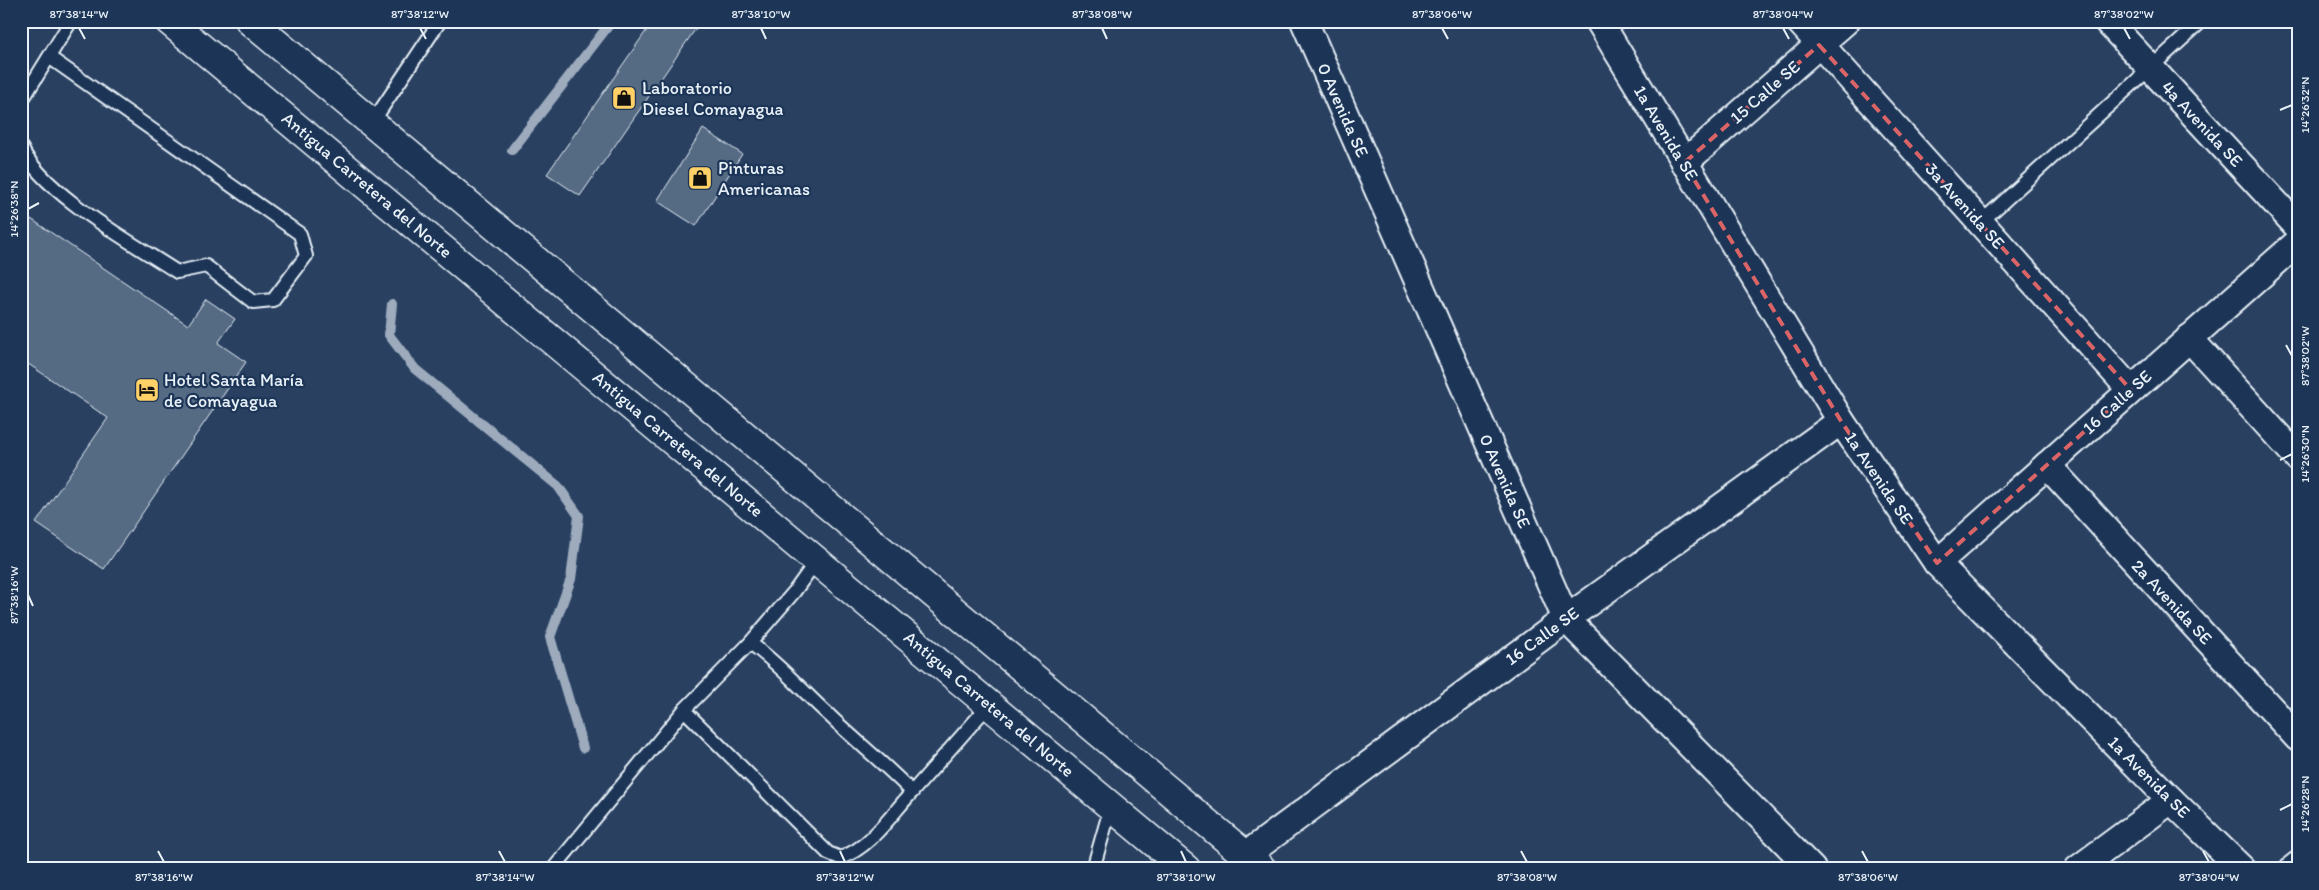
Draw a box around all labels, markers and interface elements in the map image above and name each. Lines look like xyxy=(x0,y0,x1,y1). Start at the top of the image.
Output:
text: 87°38'14"W xyxy=(50,7,108,21)
text: 87°38'12"W xyxy=(391,7,449,21)
text: 87°38'10"W xyxy=(731,7,791,21)
text: 87°38'08"W xyxy=(1072,7,1132,21)
text: 87°38'06"W xyxy=(1412,7,1472,21)
text: 87°38'04"W xyxy=(1753,7,1813,21)
text: 87°38'02"W xyxy=(2094,7,2154,21)
street label: 15 Calle SE xyxy=(1725,56,1805,128)
street label: 0 Avenida SE xyxy=(1312,59,1374,161)
street label: 4a Avenida SE xyxy=(2156,76,2248,172)
place label: Laboratorio Diesel Comayagua xyxy=(642,77,784,120)
text: 14°26'32"N xyxy=(2298,77,2312,133)
street label: 1a Avenida SE xyxy=(1629,81,1703,185)
shop icon: Laboratorio Diesel Comayagua xyxy=(611,85,637,111)
street label: Antigua Carretera del Norte xyxy=(277,107,457,263)
place label: Pinturas Americanas xyxy=(718,157,810,200)
street label: 3a Avenida SE xyxy=(1920,158,2010,254)
shop icon: Pinturas Americanas xyxy=(687,165,713,191)
text: 14°26'38"N xyxy=(7,181,21,237)
text: 87°38'02"W xyxy=(2298,326,2312,386)
street label: 16 Calle SE xyxy=(2078,365,2156,439)
street label: Antigua Carretera del Norte xyxy=(588,366,768,522)
place label: Hotel Santa María de Comayagua xyxy=(164,369,304,412)
hotel icon: Hotel Santa María de Comayagua xyxy=(134,377,160,403)
text: 14°26'30"N xyxy=(2298,425,2312,483)
street label: 1a Avenida SE xyxy=(1840,427,1918,529)
street label: 0 Avenida SE xyxy=(1474,430,1536,532)
street label: 2a Avenida SE xyxy=(2127,555,2217,649)
text: 87°38'16"W xyxy=(7,566,21,624)
street label: 16 Calle SE xyxy=(1501,602,1583,670)
street label: Antigua Carretera del Norte xyxy=(899,626,1079,782)
street label: 1a Avenida SE xyxy=(2103,731,2195,823)
text: 14°26'28"N xyxy=(2298,776,2312,832)
text: 87°38'16"W xyxy=(135,870,193,884)
text: 87°38'14"W xyxy=(476,870,534,884)
text: 87°38'12"W xyxy=(816,870,874,884)
text: 87°38'10"W xyxy=(1156,870,1216,884)
text: 87°38'08"W xyxy=(1497,870,1557,884)
text: 87°38'06"W xyxy=(1838,870,1898,884)
text: 87°38'04"W xyxy=(2179,870,2239,884)

